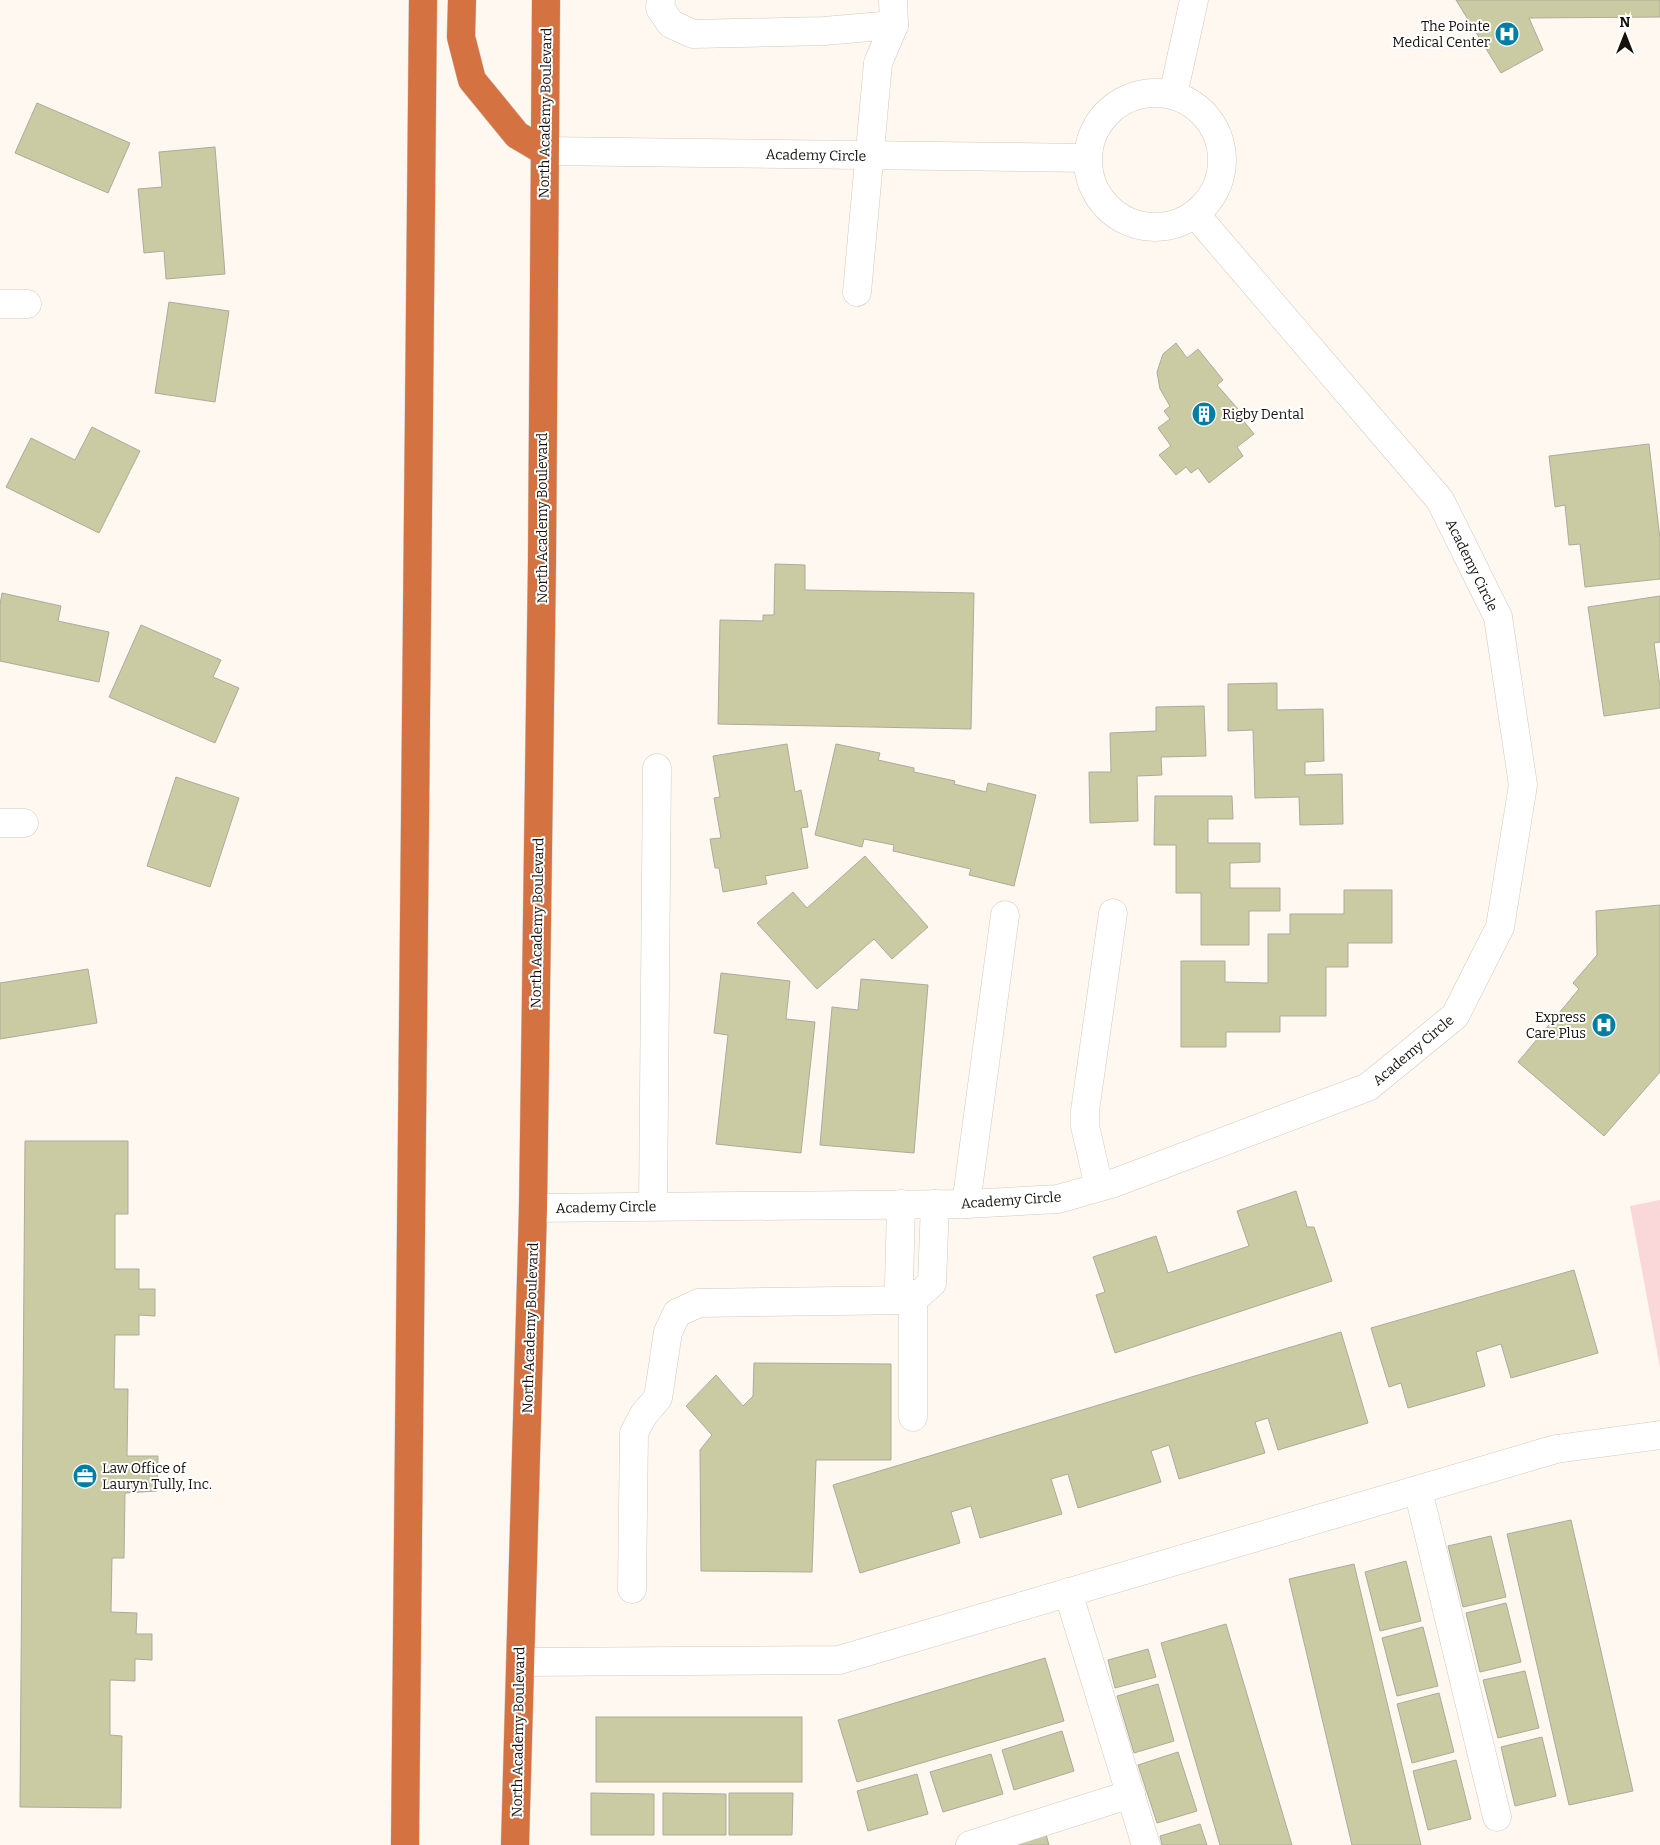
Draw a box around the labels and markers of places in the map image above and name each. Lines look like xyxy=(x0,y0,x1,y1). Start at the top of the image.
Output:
place label: The Pointe Medical Center xyxy=(1392,18,1490,51)
hospital icon: The Pointe Medical Center xyxy=(1494,21,1520,47)
building icon: Rigby Dental xyxy=(1191,401,1217,427)
place label: Rigby Dental xyxy=(1222,406,1304,423)
place label: Express Care Plus xyxy=(1526,1009,1586,1042)
hospital icon: Express Care Plus xyxy=(1591,1012,1617,1038)
place label: Law Office of Lauryn Tully, Inc. xyxy=(102,1460,212,1493)
office icon: Law Office of Lauryn Tully, Inc. xyxy=(72,1463,98,1489)

